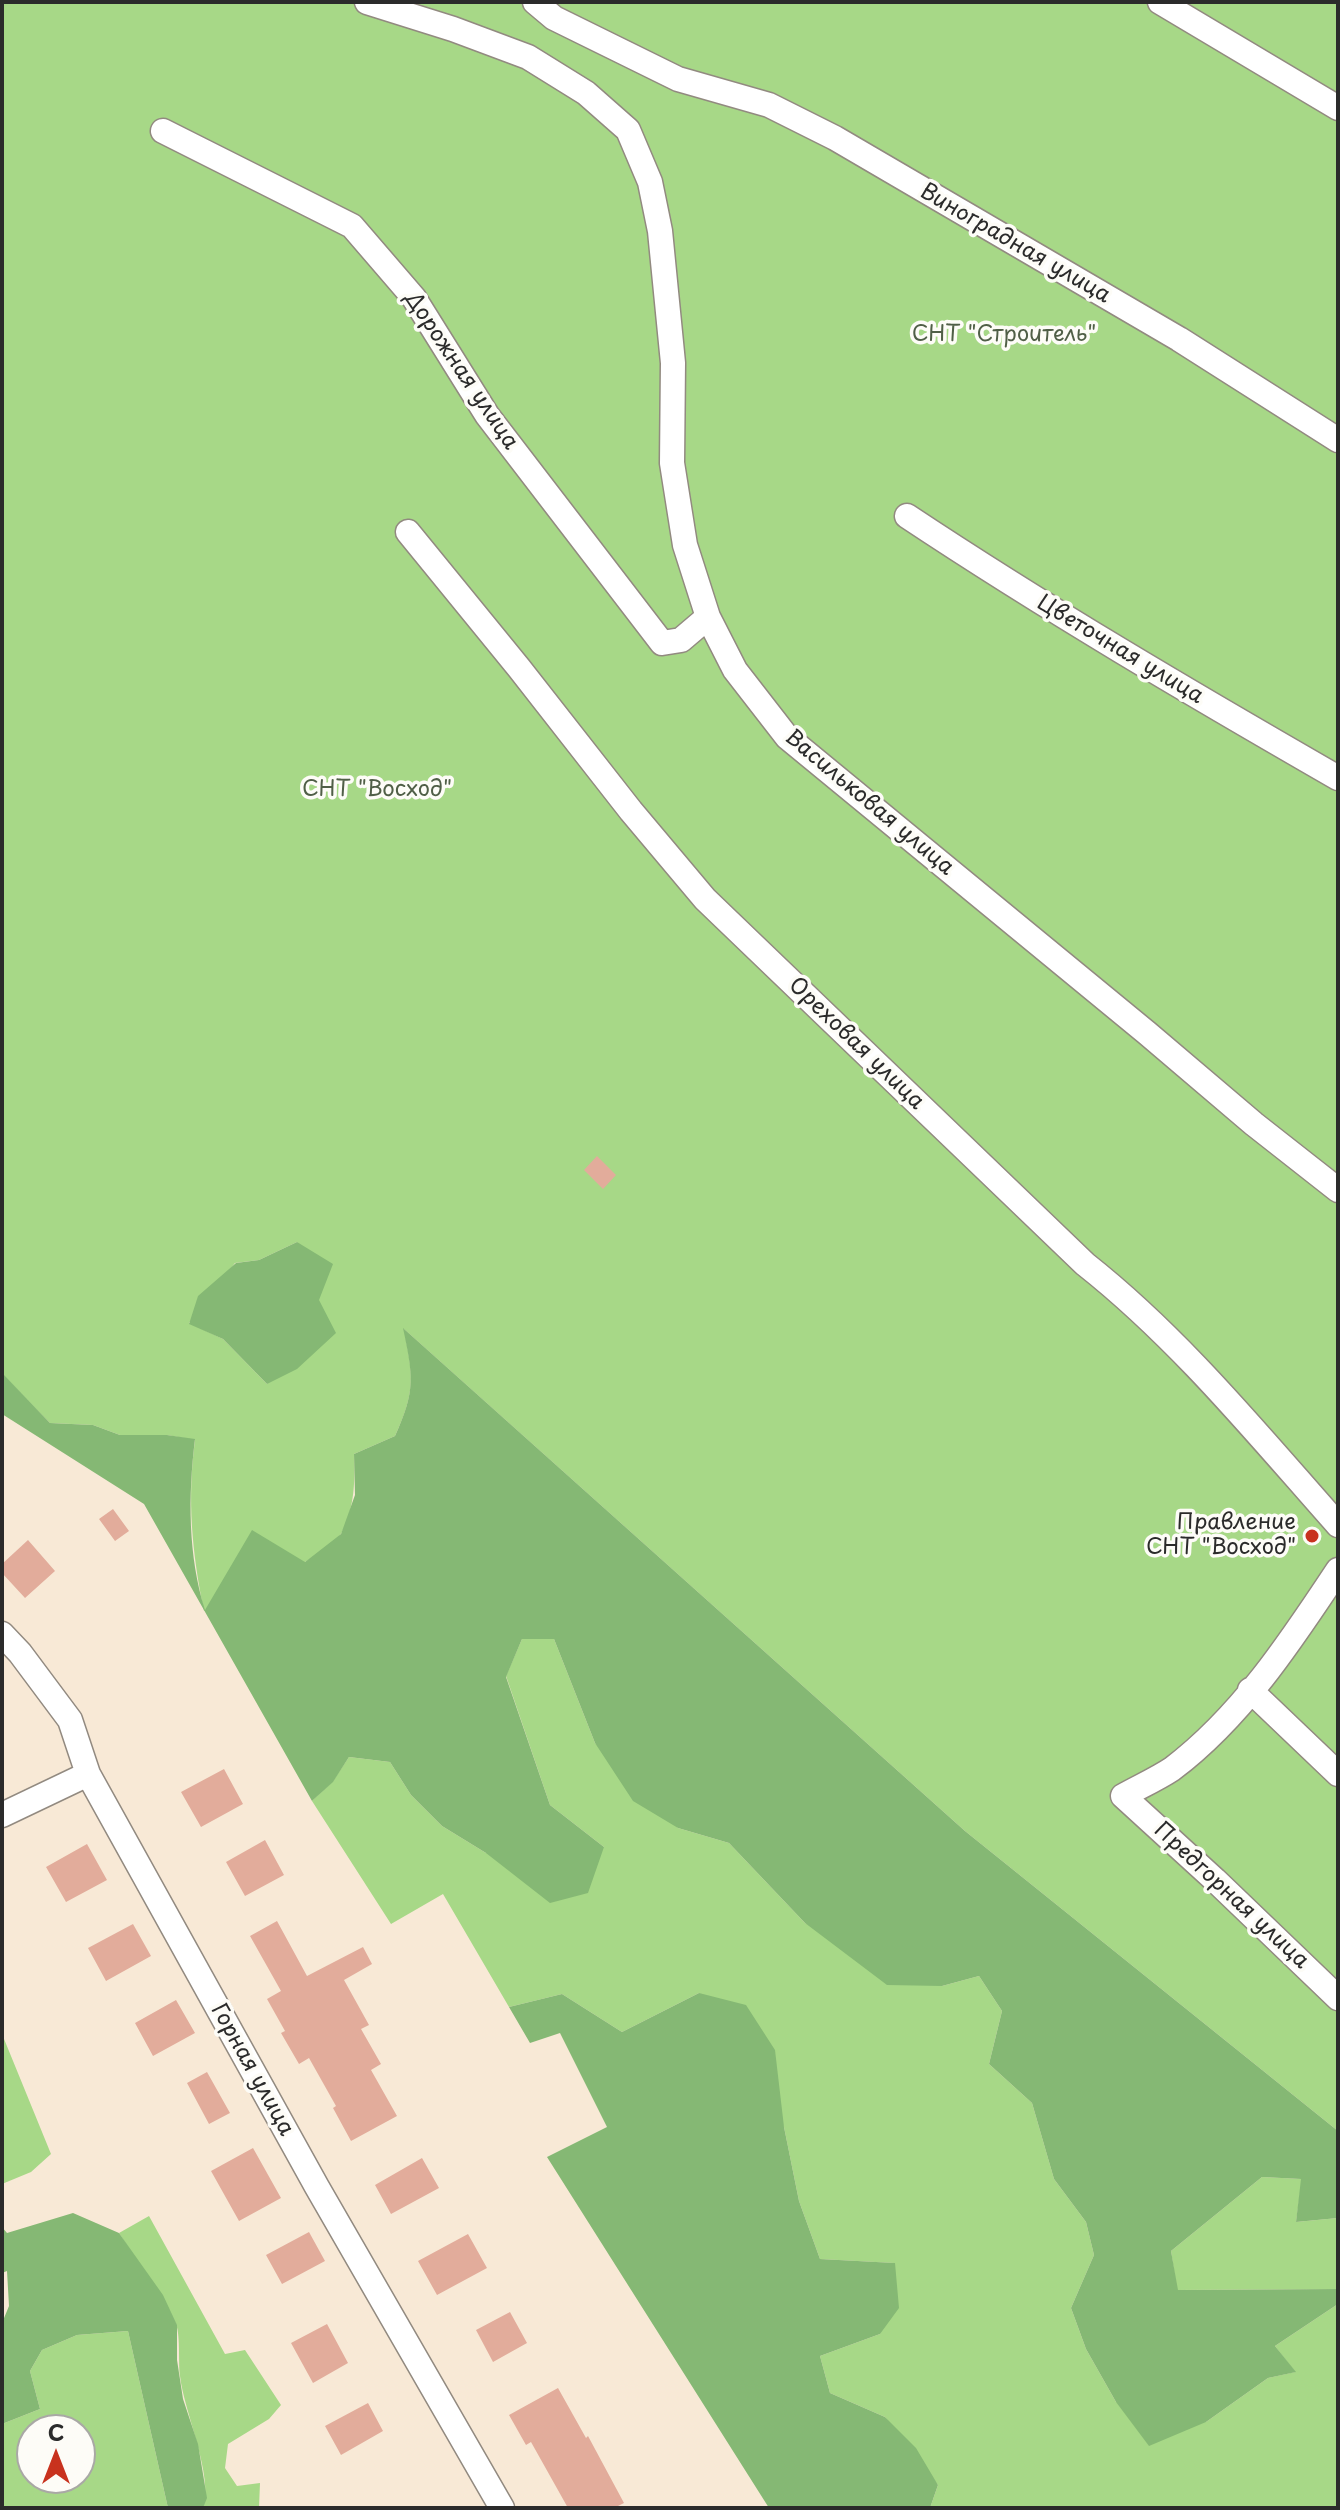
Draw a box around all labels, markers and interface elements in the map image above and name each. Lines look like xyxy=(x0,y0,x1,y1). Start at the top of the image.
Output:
street label: Виноградная улица xyxy=(915,179,1115,309)
street label: Дорожная улица xyxy=(399,287,523,455)
park label: СНТ "Строитель" xyxy=(912,322,1096,348)
street label: Цветочная улица xyxy=(1032,590,1208,710)
street label: Васильковая улица xyxy=(779,725,959,881)
park label: СНТ "Восход" xyxy=(302,777,452,803)
street label: Ореховая улица xyxy=(783,973,929,1115)
place label: Правление СНТ "Восход" xyxy=(1146,1510,1296,1562)
marker: Правление СНТ "Восход" xyxy=(1303,1527,1321,1545)
street label: Предгорная улица xyxy=(1148,1817,1314,1975)
street label: Горная улица xyxy=(205,1999,299,2141)
north arrow xyxy=(16,2414,96,2494)
text: С xyxy=(48,2415,64,2448)

